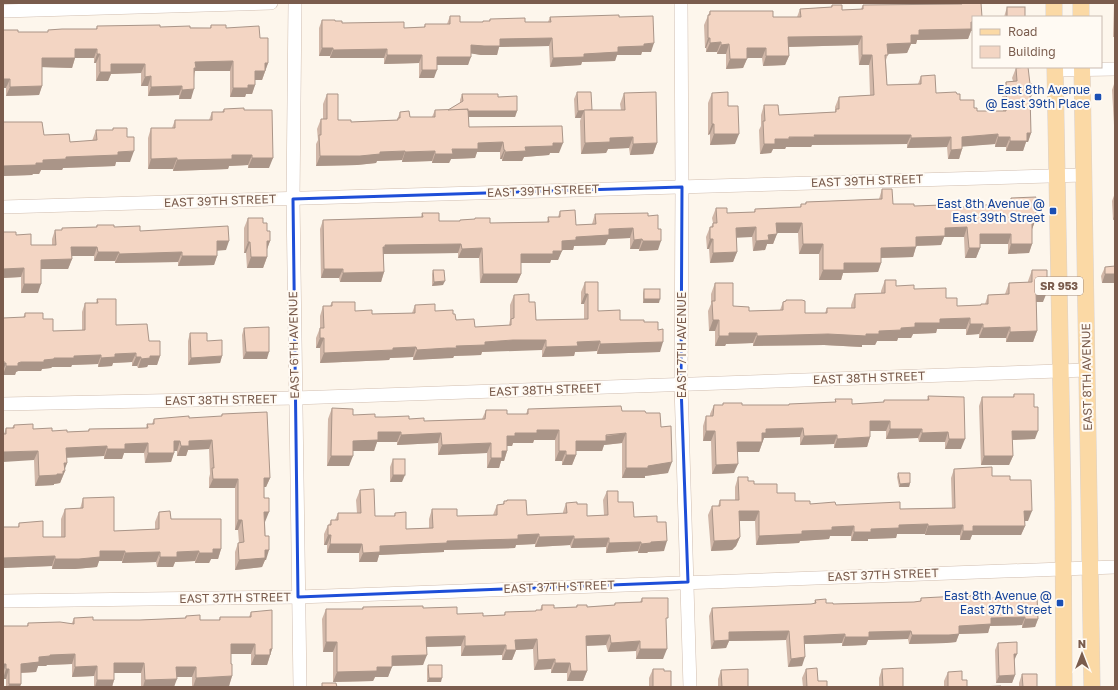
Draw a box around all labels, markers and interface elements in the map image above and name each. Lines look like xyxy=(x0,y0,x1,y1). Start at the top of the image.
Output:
legend xyxy=(972,16,1102,68)
text: Road xyxy=(1008,24,1037,39)
text: Building xyxy=(1008,44,1056,59)
place label: East 8th Avenue @ East 39th Place xyxy=(985,82,1090,111)
marker: East 8th Avenue @ East 39th Place xyxy=(1093,92,1103,102)
street label: EAST 39TH STREET xyxy=(811,171,924,190)
street label: EAST 39TH STREET xyxy=(487,181,600,200)
street label: EAST 39TH STREET xyxy=(164,191,277,210)
place label: East 8th Avenue @ East 39th Street xyxy=(937,196,1045,225)
marker: East 8th Avenue @ East 39th Street xyxy=(1048,206,1058,216)
road number: SR 953 xyxy=(1035,277,1083,295)
street label: EAST 6TH AVENUE xyxy=(285,291,302,399)
street label: EAST 7TH AVENUE xyxy=(674,292,689,398)
street label: EAST 8TH AVENUE xyxy=(1078,323,1095,431)
street label: EAST 38TH STREET xyxy=(812,368,926,387)
street label: EAST 38TH STREET xyxy=(488,380,602,399)
street label: EAST 38TH STREET xyxy=(165,391,278,408)
street label: EAST 37TH STREET xyxy=(827,565,940,584)
street label: EAST 37TH STREET xyxy=(503,577,616,596)
place label: East 8th Avenue @ East 37th Street xyxy=(944,588,1052,617)
street label: EAST 37TH STREET xyxy=(179,589,291,606)
marker: East 8th Avenue @ East 37th Street xyxy=(1055,598,1065,608)
north arrow xyxy=(1062,634,1102,674)
text: N xyxy=(1078,637,1086,650)

